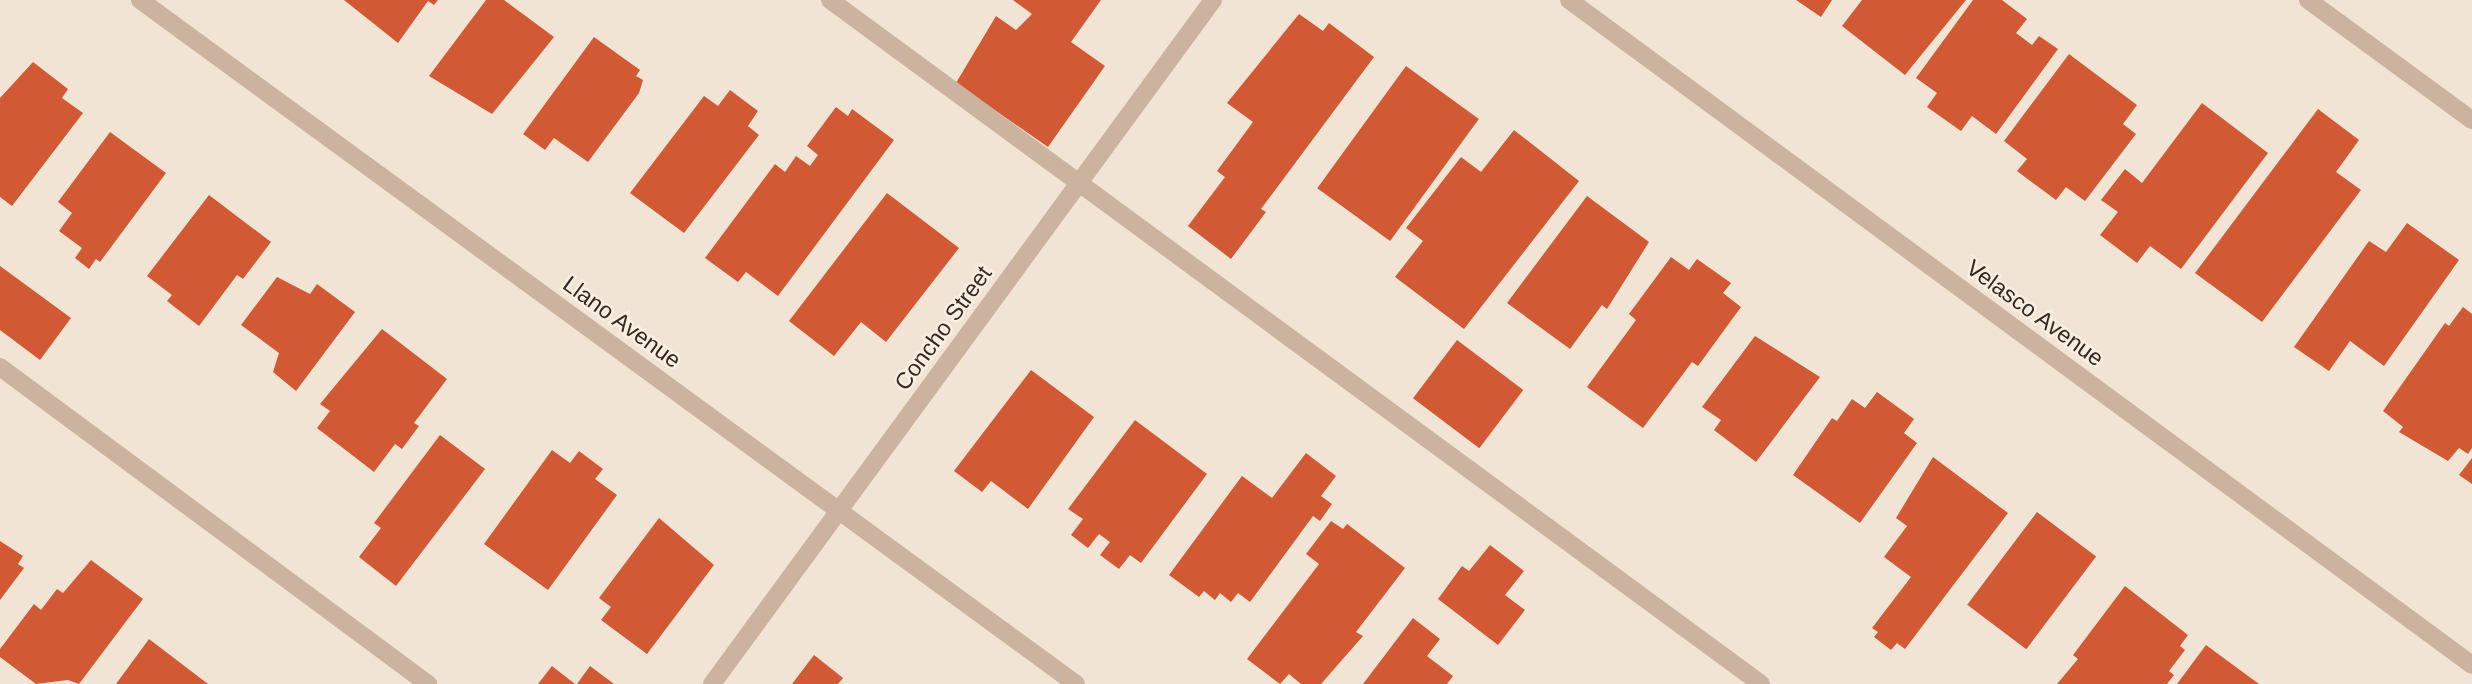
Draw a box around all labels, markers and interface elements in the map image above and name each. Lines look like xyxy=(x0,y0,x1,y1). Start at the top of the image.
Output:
street label: Velasco Avenue xyxy=(1960,253,2110,373)
street label: Concho Street xyxy=(889,260,997,396)
street label: Llano Avenue xyxy=(557,270,687,374)

